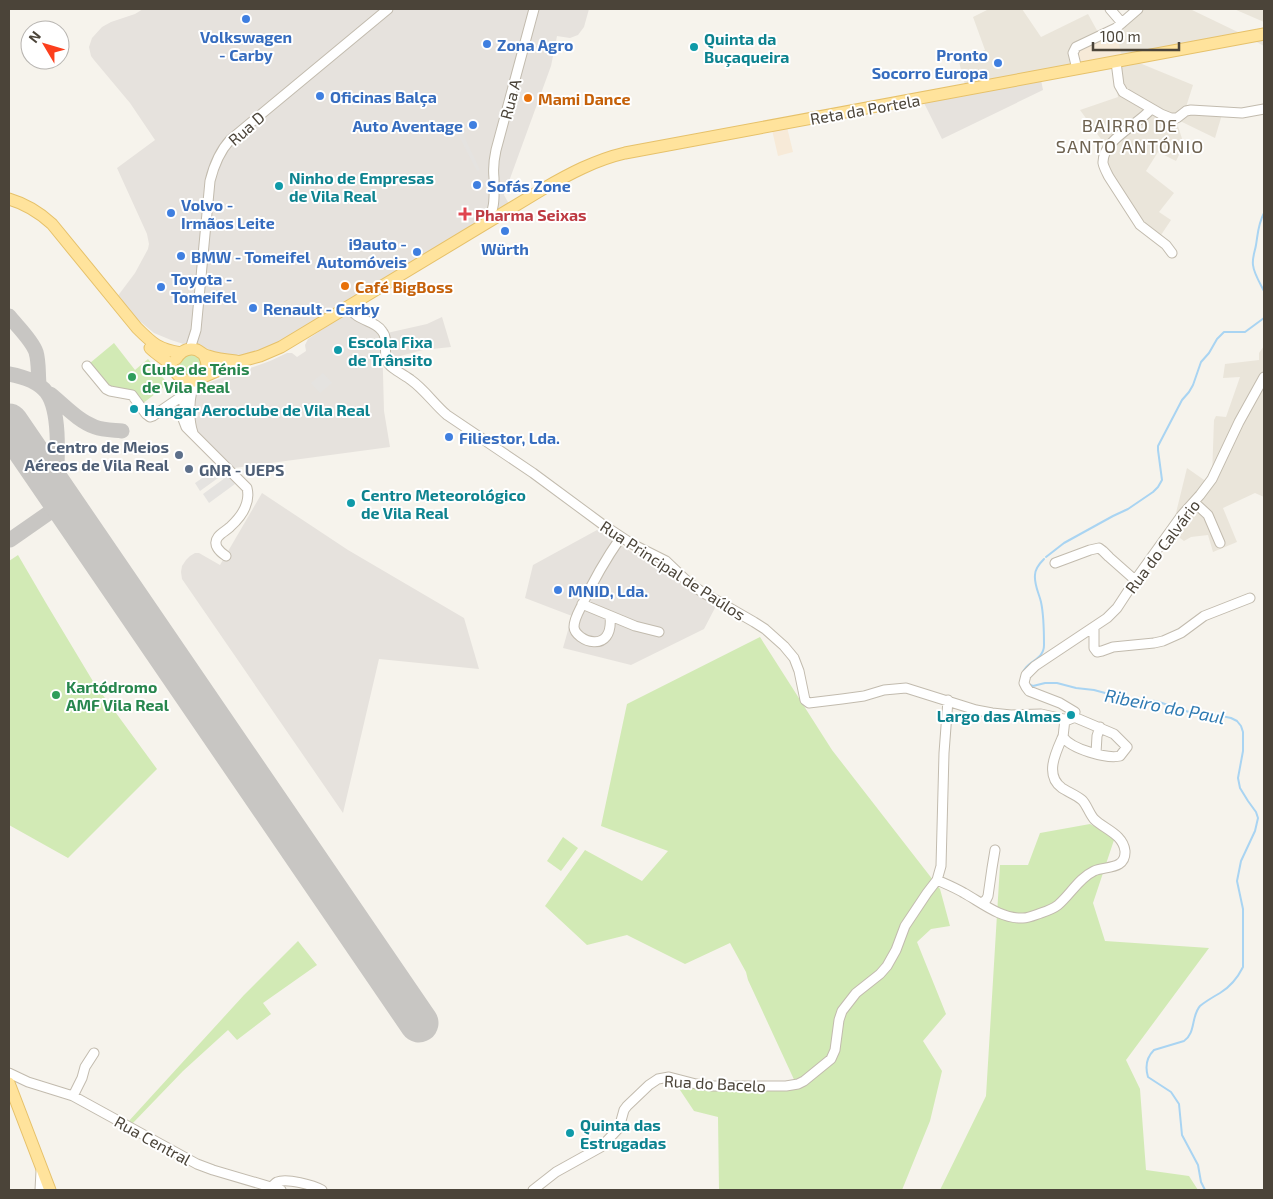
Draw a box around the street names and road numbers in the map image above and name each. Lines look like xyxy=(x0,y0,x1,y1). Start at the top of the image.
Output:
street label: Rua A xyxy=(496,77,524,121)
street label: Reta da Portela xyxy=(808,90,922,128)
street label: Rua D xyxy=(224,107,268,149)
street label: Rua do Calvário xyxy=(1121,495,1203,597)
street label: Rua Principal de Paúlos xyxy=(597,516,749,624)
street label: Rua do Bacelo xyxy=(664,1071,766,1095)
street label: Rua Central xyxy=(111,1111,195,1169)

